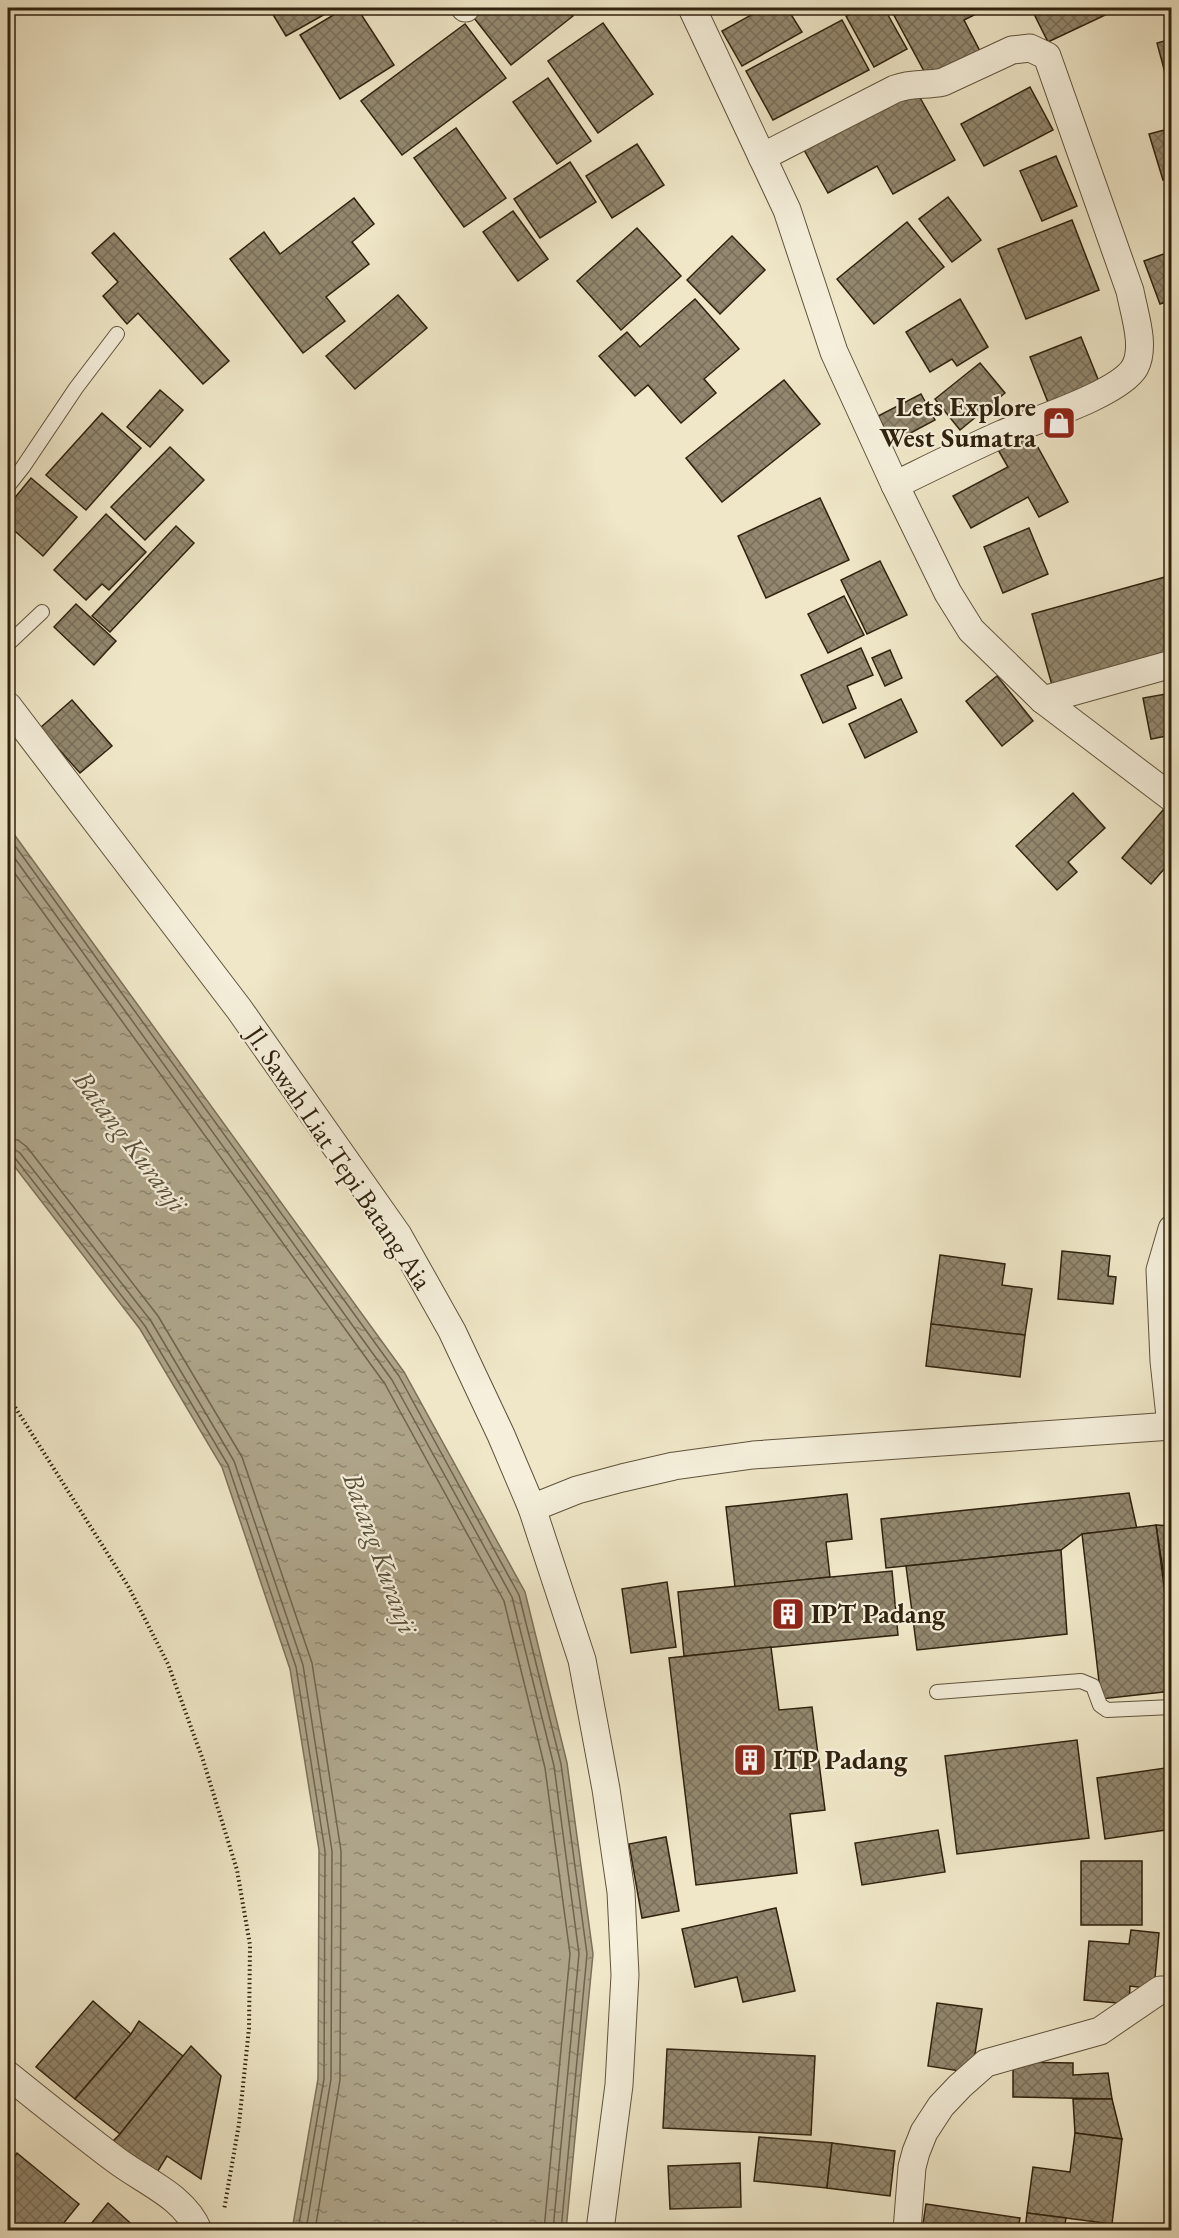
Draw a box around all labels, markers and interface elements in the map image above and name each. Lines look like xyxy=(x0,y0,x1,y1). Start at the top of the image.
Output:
place label: Lets Explore West Sumatra xyxy=(879,389,1036,455)
shop icon: Lets Explore West Sumatra xyxy=(1041,405,1077,441)
street label: Jl. Sawah Liat Tepi Batang Aia xyxy=(237,1018,441,1296)
water label: Batang Kuranji xyxy=(65,1062,197,1221)
water label: Batang Kuranji xyxy=(335,1467,427,1640)
building icon: IPT Padang xyxy=(770,1596,806,1632)
place label: IPT Padang xyxy=(811,1596,946,1631)
building icon: ITP Padang xyxy=(732,1742,768,1778)
place label: ITP Padang xyxy=(773,1742,908,1777)

